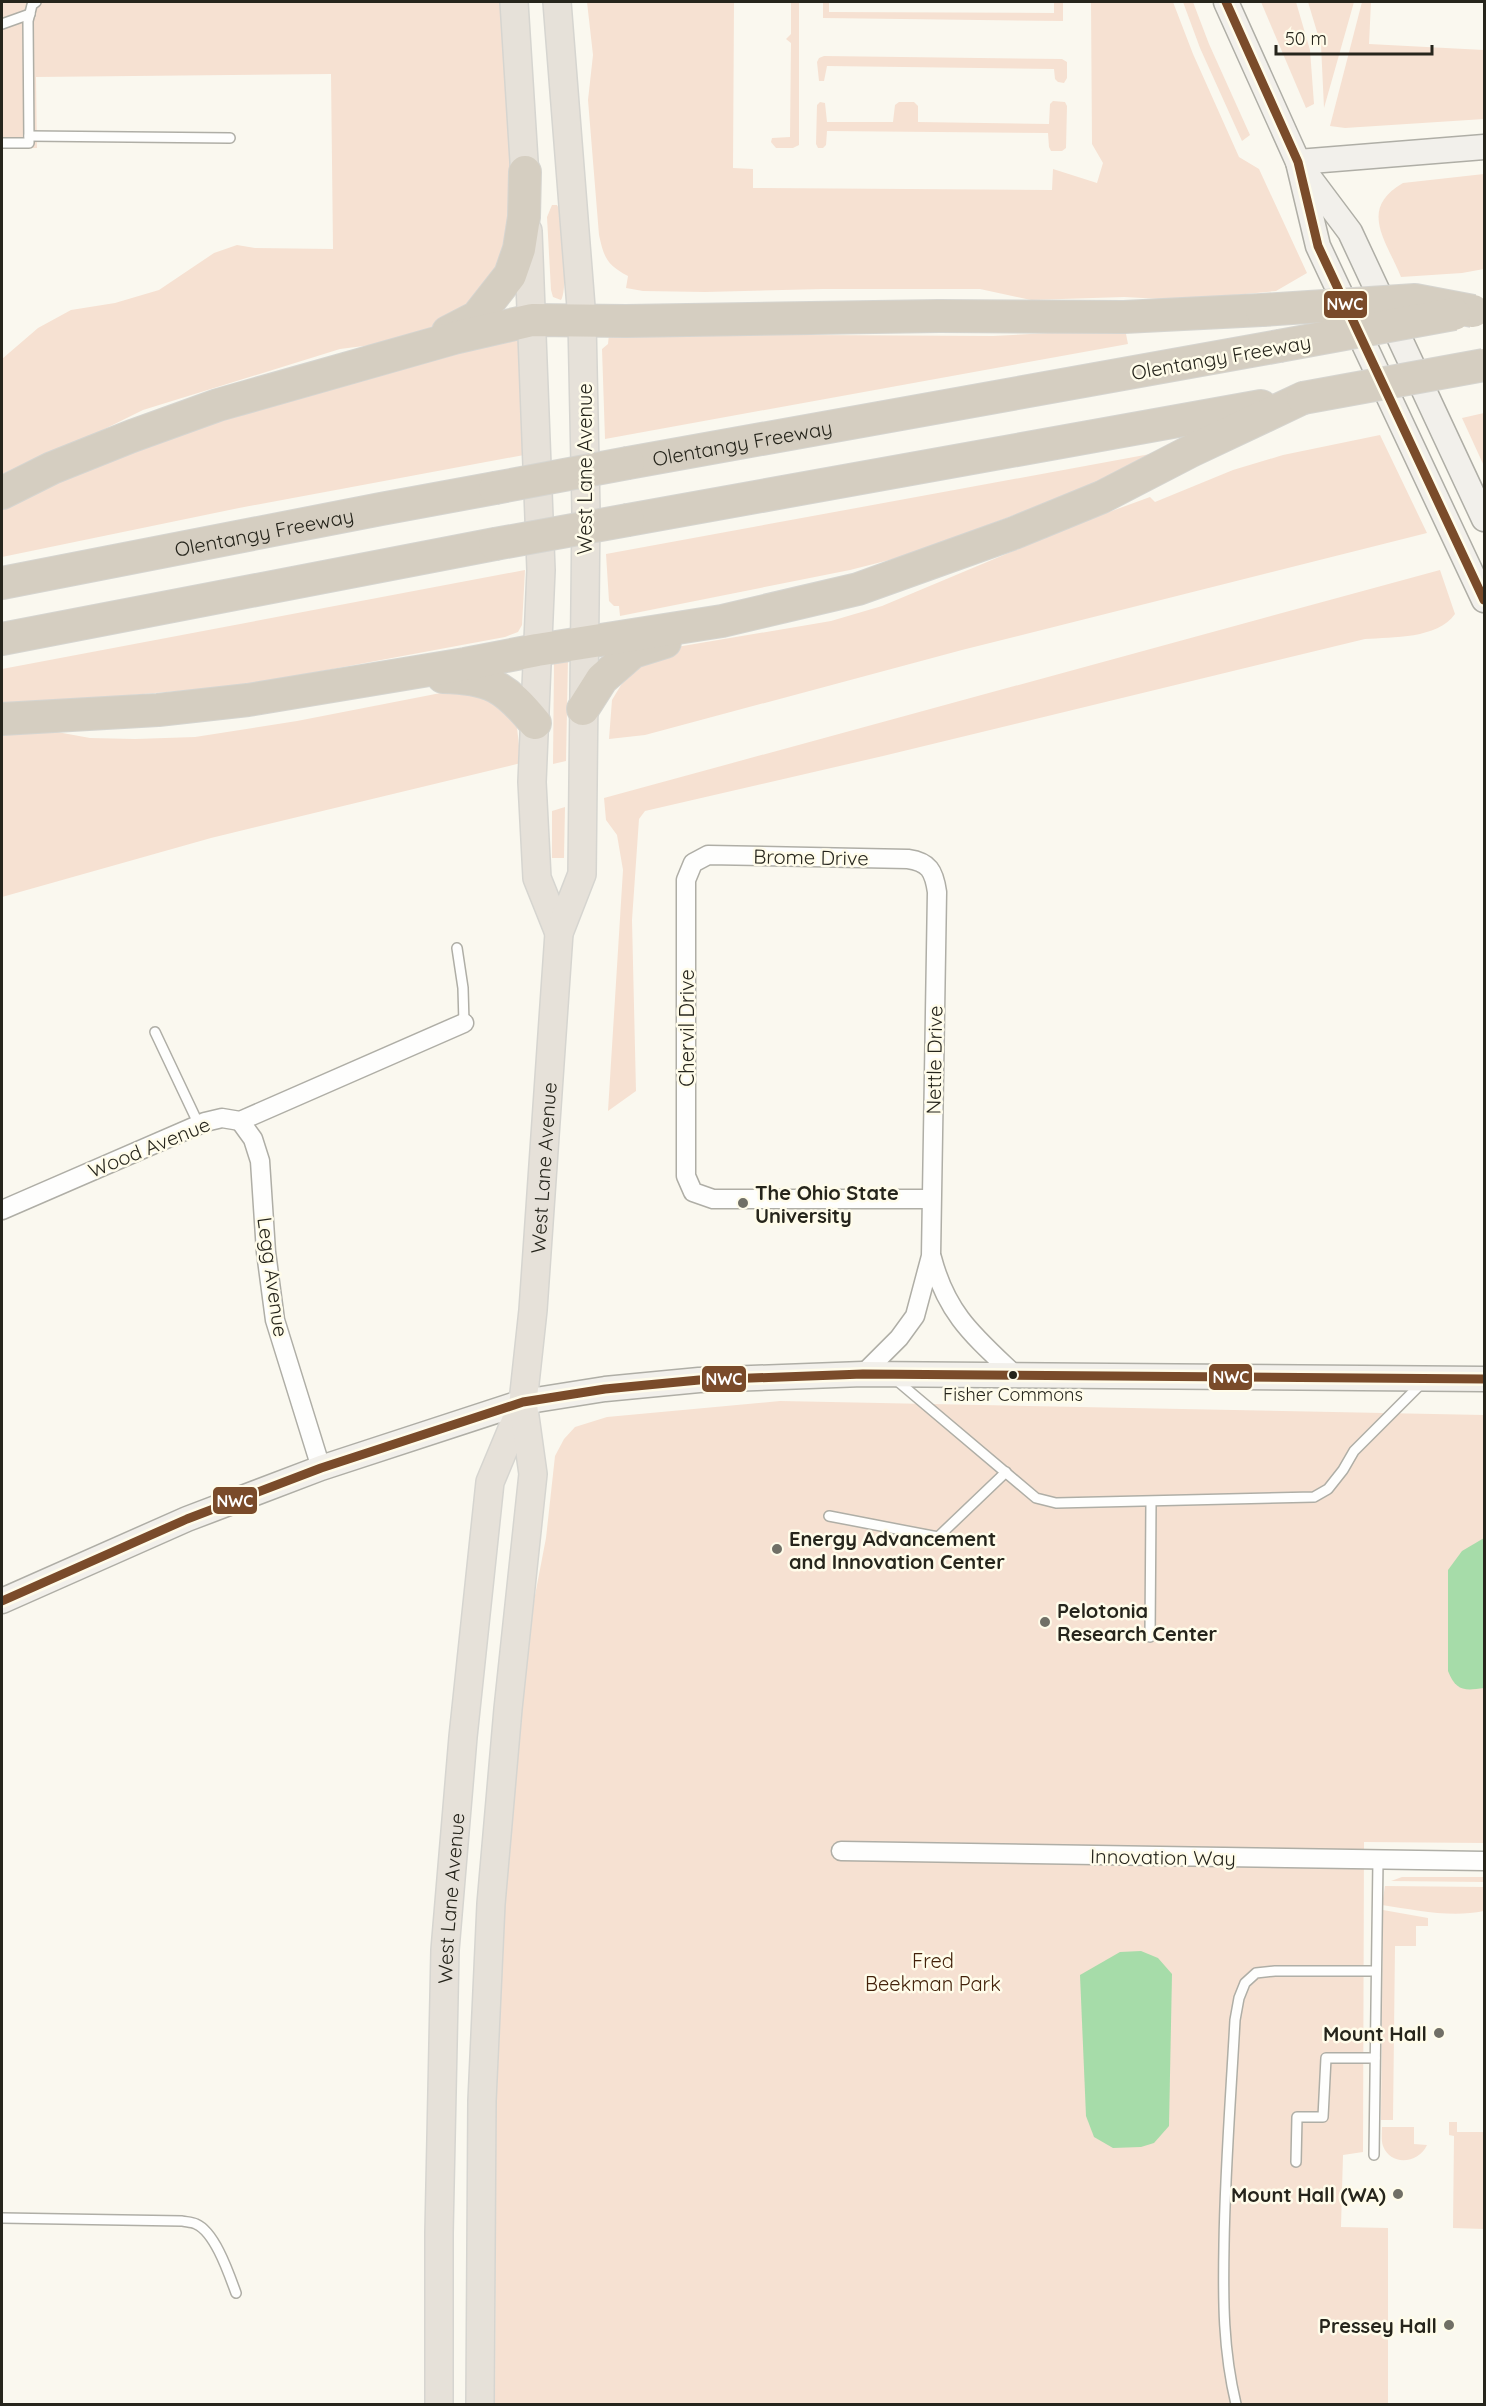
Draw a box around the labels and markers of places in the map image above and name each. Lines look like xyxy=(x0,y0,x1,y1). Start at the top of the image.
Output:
place label: The Ohio State University xyxy=(755,1180,899,1228)
marker: The Ohio State University xyxy=(736,1196,750,1210)
marker: Fisher Commons xyxy=(1007,1369,1019,1381)
place label: Fisher Commons xyxy=(943,1383,1083,1406)
place label: Energy Advancement and Innovation Center xyxy=(789,1526,1005,1574)
marker: Energy Advancement and Innovation Center xyxy=(770,1542,784,1556)
place label: Pelotonia Research Center xyxy=(1057,1598,1218,1646)
marker: Pelotonia Research Center xyxy=(1038,1615,1052,1629)
place label: Mount Hall xyxy=(1323,2021,1427,2046)
marker: Mount Hall xyxy=(1432,2026,1446,2040)
place label: Mount Hall (WA) xyxy=(1231,2182,1386,2207)
marker: Mount Hall (WA) xyxy=(1391,2187,1405,2201)
place label: Pressey Hall xyxy=(1319,2313,1437,2338)
marker: Pressey Hall xyxy=(1442,2318,1456,2332)

